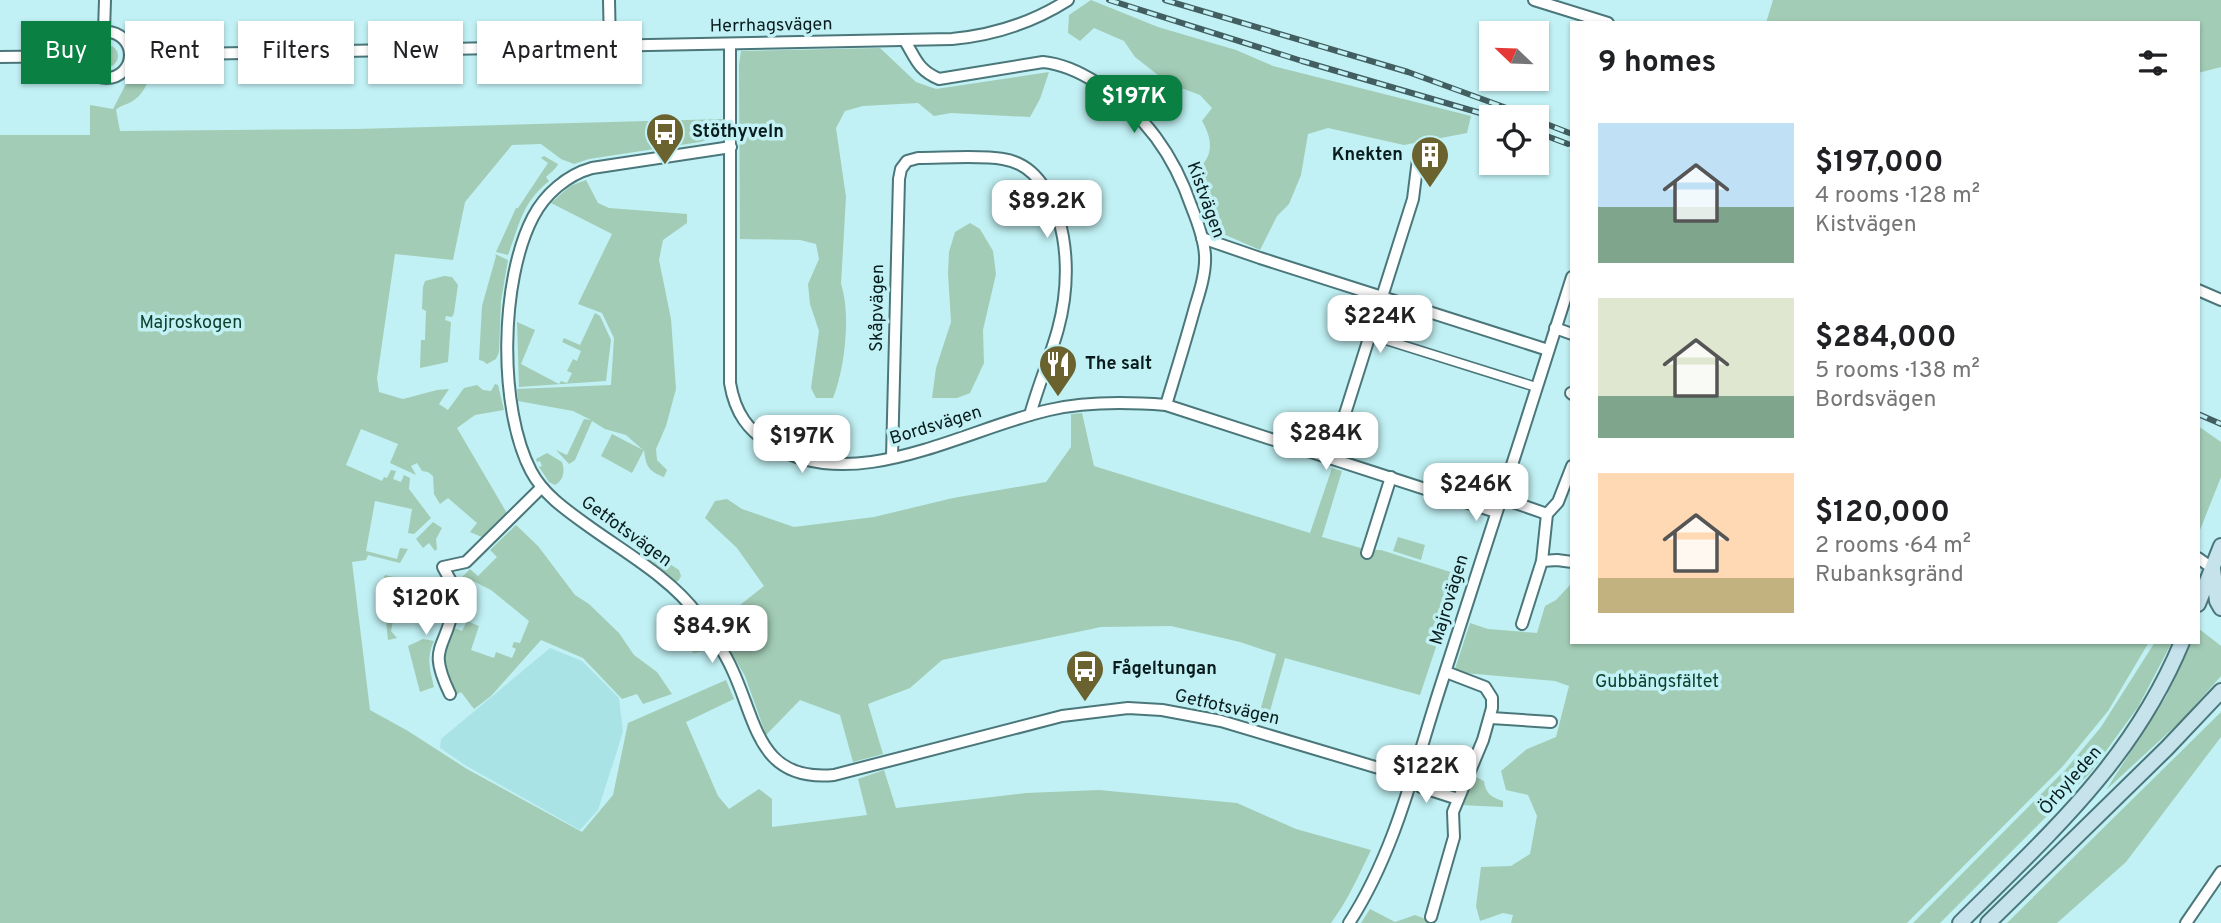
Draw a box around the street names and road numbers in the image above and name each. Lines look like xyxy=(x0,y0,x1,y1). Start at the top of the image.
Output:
street label: Herrhagsvägen xyxy=(709,13,833,39)
street label: Kistvägen xyxy=(1181,159,1229,241)
street label: Skåpvägen xyxy=(866,264,890,352)
street label: Bordsvägen xyxy=(887,401,985,451)
street label: Getfotsvägen xyxy=(576,491,676,573)
street label: Majrovägen xyxy=(1425,552,1475,648)
street label: Getfotsvägen xyxy=(1172,685,1282,731)
street label: Örbyleden xyxy=(2033,740,2107,820)

